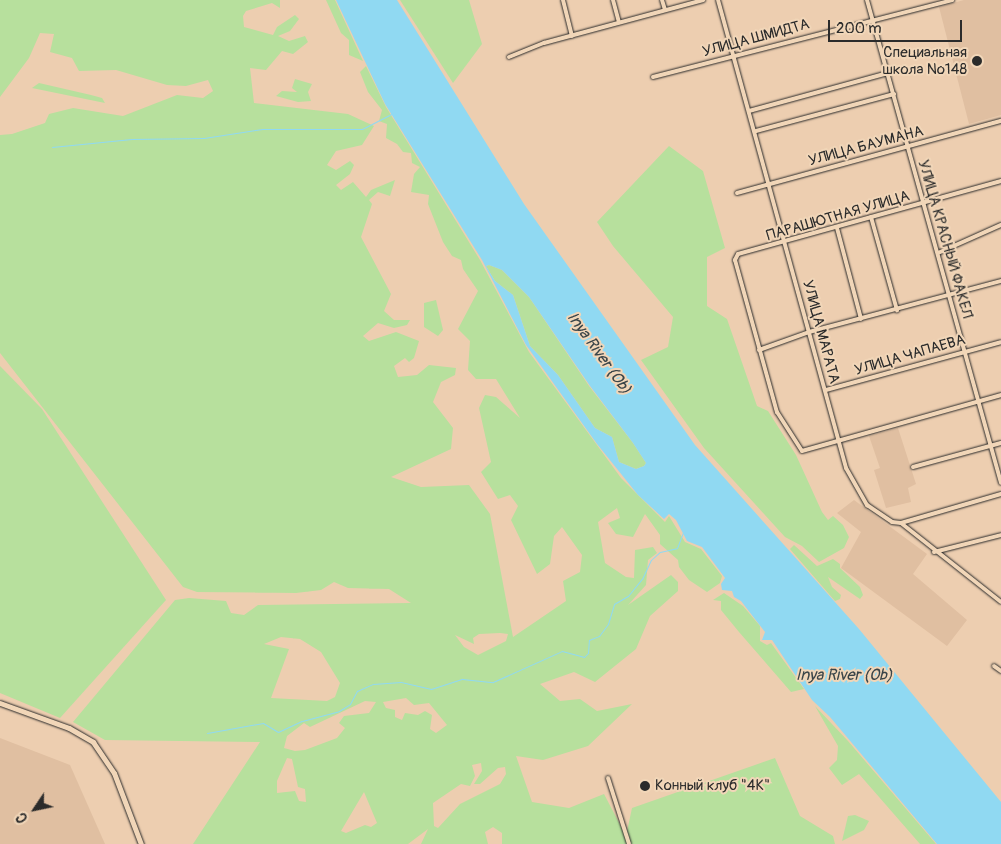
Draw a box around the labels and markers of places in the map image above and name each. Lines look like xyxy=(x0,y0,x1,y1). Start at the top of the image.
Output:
place label: Специальная школа №148 xyxy=(882,43,967,78)
marker: Специальная школа №148 xyxy=(971,55,983,67)
place label: Конный клуб "4К" xyxy=(655,777,770,795)
marker: Конный клуб "4К" xyxy=(639,780,651,792)

